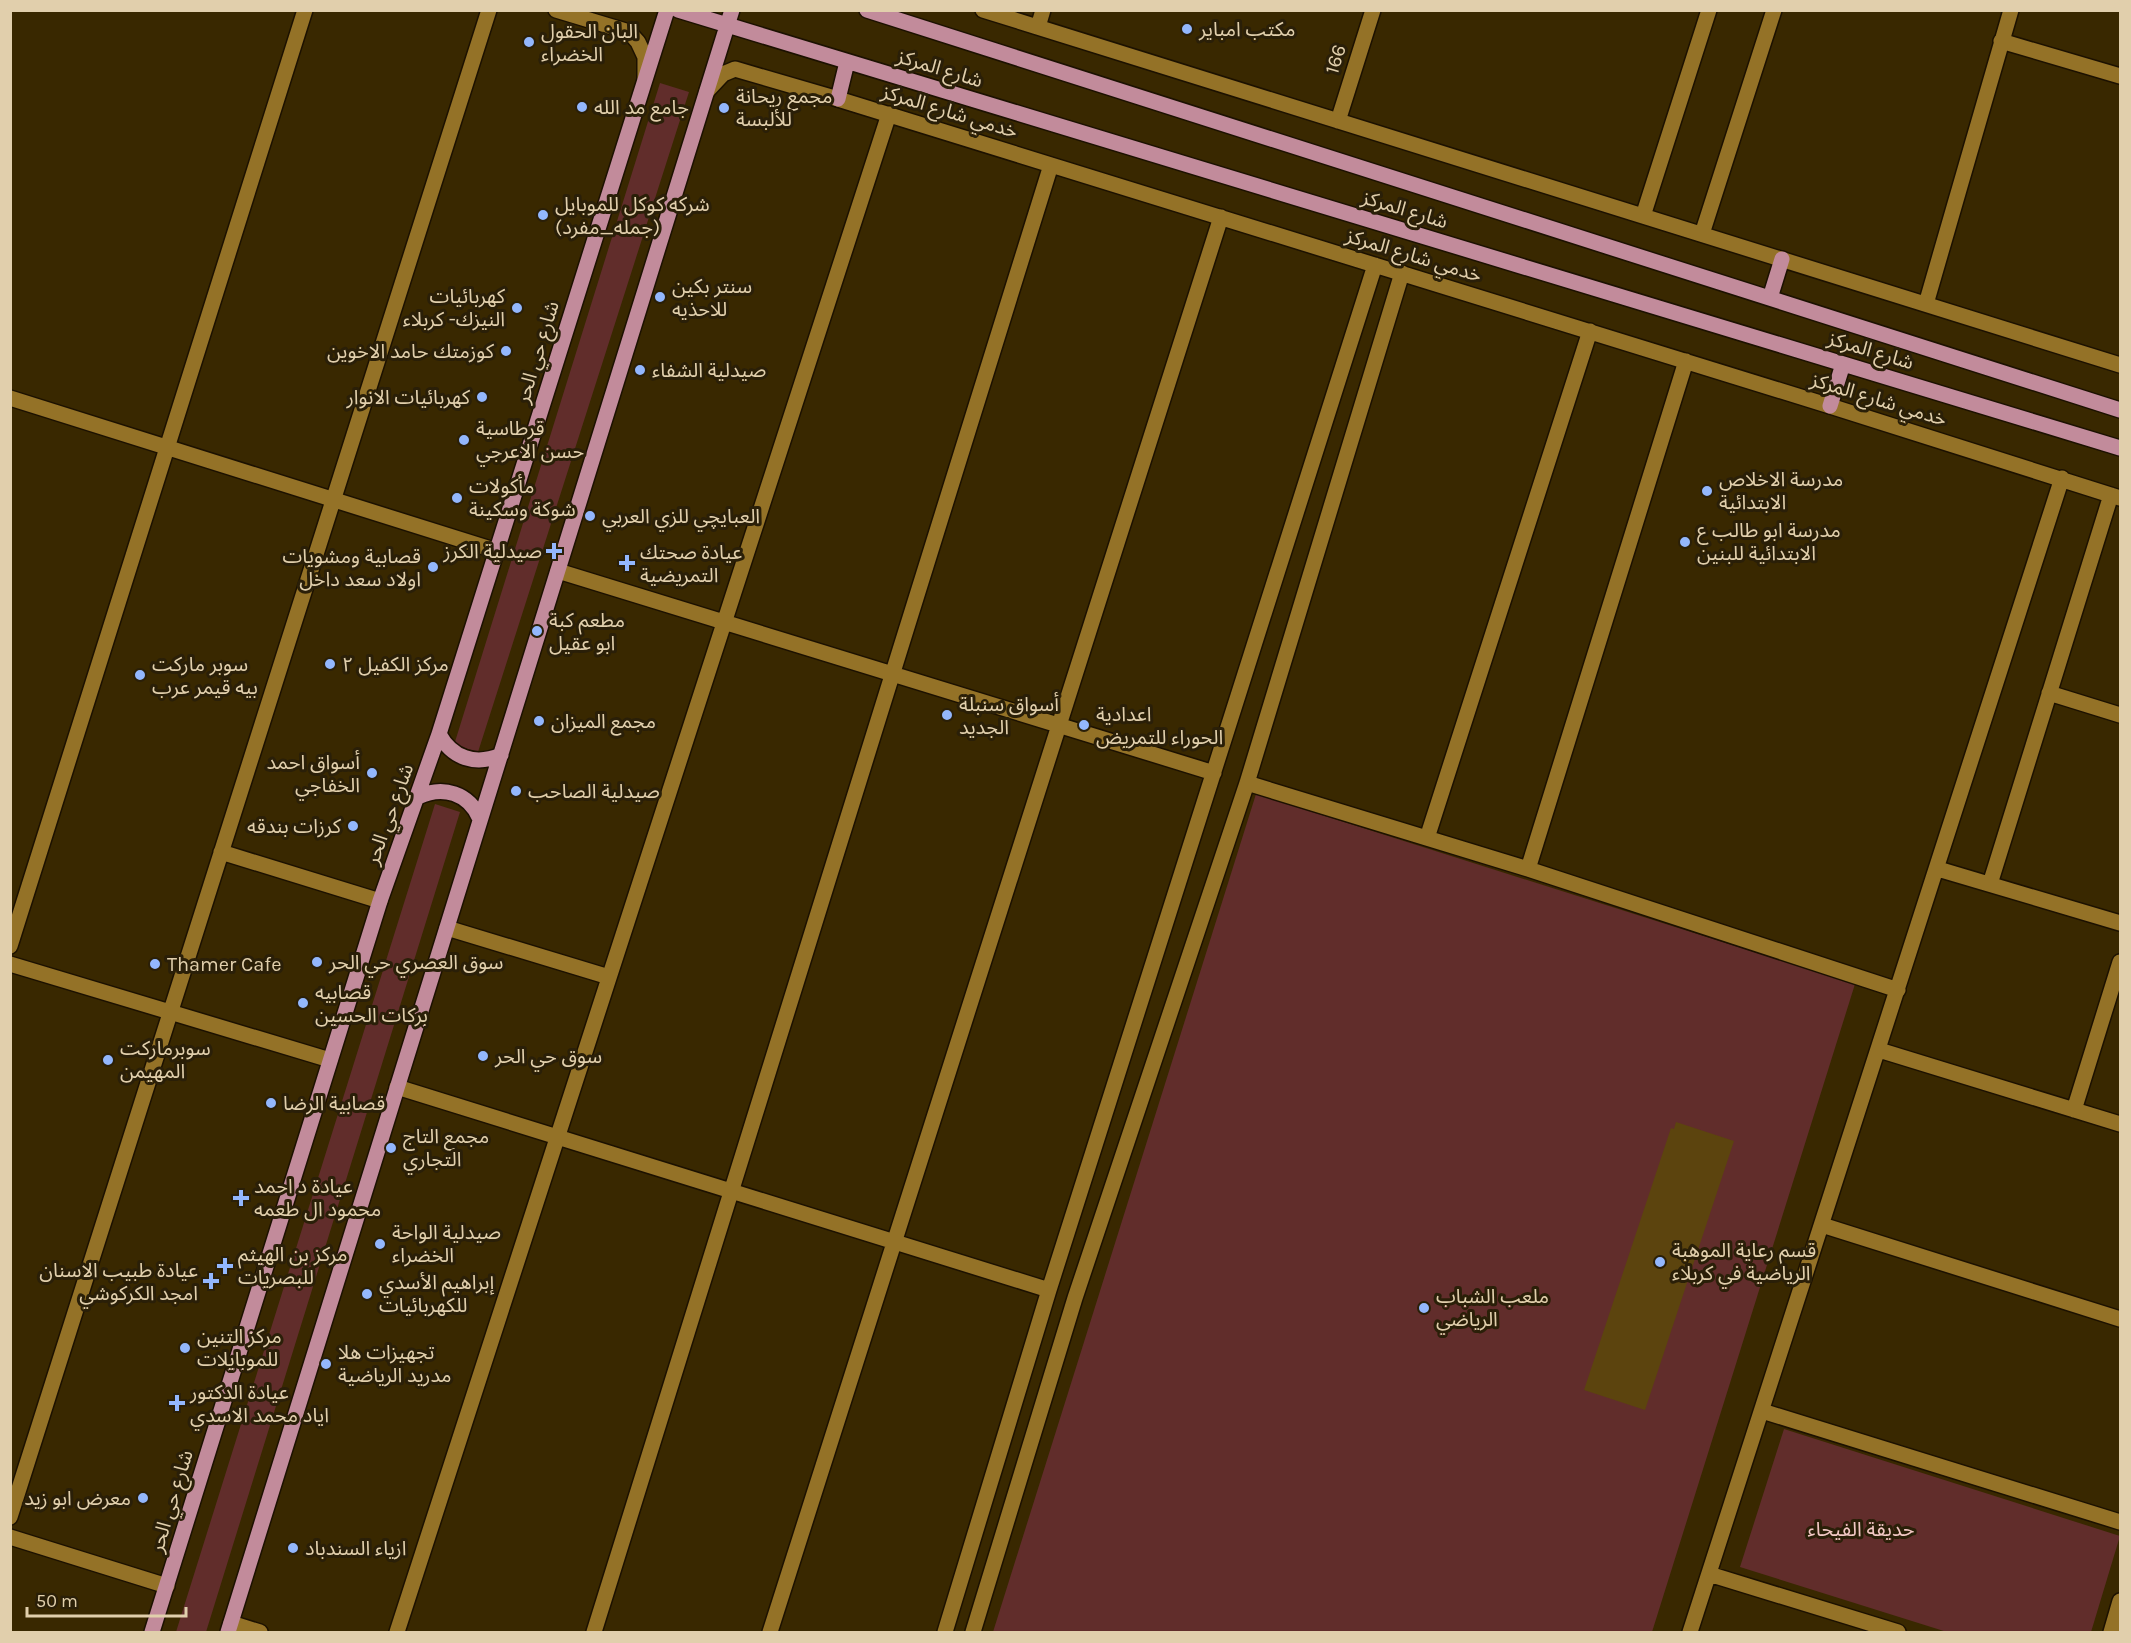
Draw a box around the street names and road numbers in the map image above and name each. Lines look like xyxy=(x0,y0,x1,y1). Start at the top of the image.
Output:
street label: 166 xyxy=(1320,42,1351,77)
street label: شارع المركز xyxy=(892,44,986,95)
street label: خدمي شارع المركز xyxy=(877,80,1021,147)
street label: شارع المركز xyxy=(1357,185,1451,236)
street label: خدمي شارع المركز xyxy=(1341,224,1485,291)
street label: شارع حي الحر xyxy=(511,298,567,408)
street label: شارع المركز xyxy=(1823,326,1917,377)
street label: خدمي شارع المركز xyxy=(1806,368,1950,435)
street label: شارع حي الحر xyxy=(360,761,422,870)
street label: شارع حي الحر xyxy=(145,1447,201,1557)

